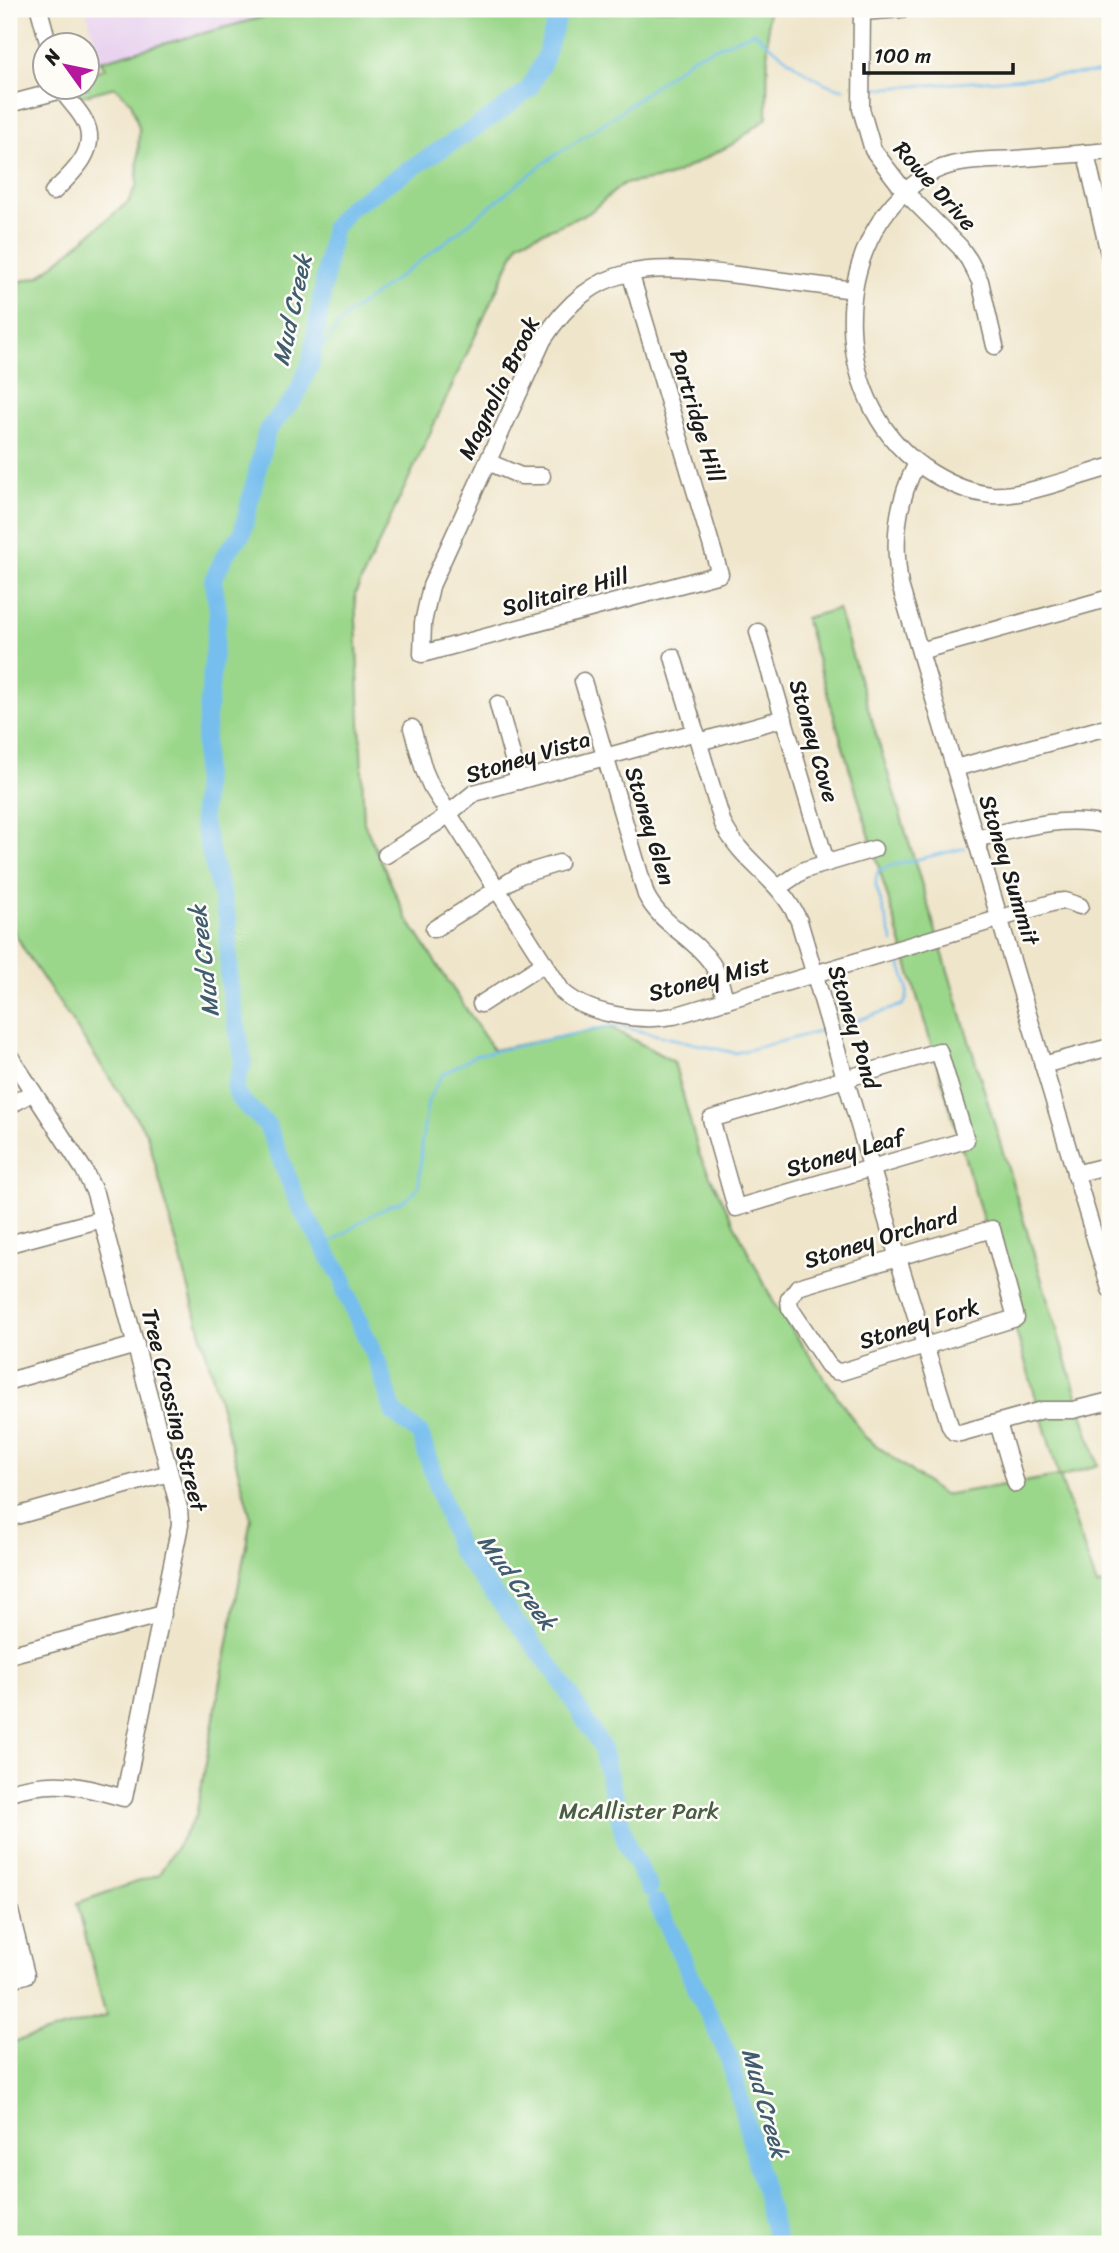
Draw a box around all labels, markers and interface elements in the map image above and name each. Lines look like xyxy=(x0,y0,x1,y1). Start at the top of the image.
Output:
north arrow xyxy=(32,32,102,102)
scale bar xyxy=(864,32,1012,76)
text: 100 m xyxy=(874,37,931,75)
text: N xyxy=(34,42,70,72)
street label: Rowe Drive xyxy=(882,131,988,241)
water label: Mud Creek xyxy=(260,249,325,370)
street label: Magnolia Brook xyxy=(446,309,552,467)
street label: Partridge Hill xyxy=(657,344,737,488)
street label: Solitaire Hill xyxy=(497,555,633,629)
street label: Stoney Cove xyxy=(777,675,851,808)
street label: Stoney Vista xyxy=(460,719,596,795)
street label: Stoney Glen xyxy=(612,761,688,891)
street label: Stoney Summit xyxy=(967,789,1052,952)
water label: Mud Creek xyxy=(176,901,232,1020)
street label: Stoney Mist xyxy=(644,944,774,1014)
street label: Stoney Pond xyxy=(816,960,893,1096)
street label: Stoney Leaf xyxy=(781,1116,912,1189)
street label: Stoney Orchard xyxy=(799,1195,965,1281)
street label: Stoney Fork xyxy=(854,1286,984,1362)
street label: Tree Crossing Street xyxy=(129,1304,219,1518)
water label: Mud Creek xyxy=(466,1524,568,1641)
park label: McAllister Park xyxy=(559,1791,719,1832)
water label: Mud Creek xyxy=(729,2043,801,2164)

